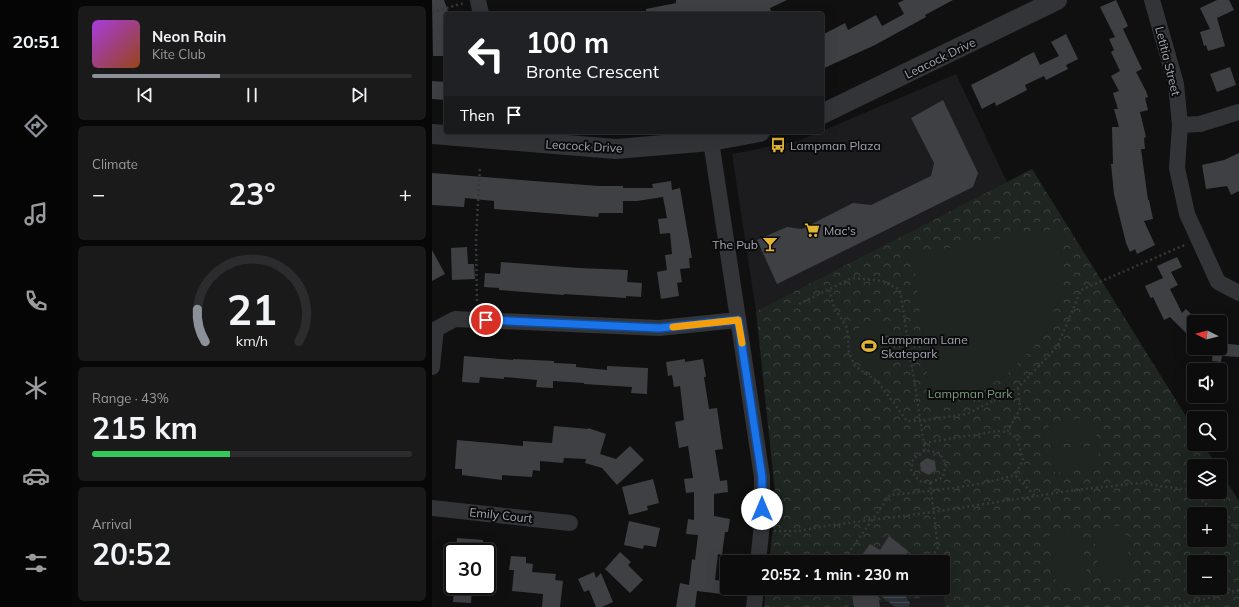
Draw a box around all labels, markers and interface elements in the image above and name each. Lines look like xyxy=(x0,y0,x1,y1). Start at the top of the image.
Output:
text: 100 m xyxy=(526,25,609,60)
street label: Letitia Street xyxy=(1152,25,1184,97)
text: Neon Rain xyxy=(152,27,226,46)
icon: left xyxy=(460,28,512,80)
text: 20:51 xyxy=(12,30,60,53)
street label: Leacock Drive xyxy=(902,34,978,82)
text: Kite Club xyxy=(152,46,206,62)
text: Bronte Crescent xyxy=(526,60,659,83)
icon: previous xyxy=(134,84,156,106)
icon: pause xyxy=(241,84,263,106)
icon: next xyxy=(348,84,370,106)
icon: arrive xyxy=(503,104,525,126)
text: Then xyxy=(460,106,495,125)
icon: directions xyxy=(22,112,50,140)
street label: Leacock Drive xyxy=(545,136,623,156)
bus stop icon: Lampman Plaza xyxy=(769,136,787,154)
place label: Lampman Plaza xyxy=(790,138,881,153)
text: Climate xyxy=(92,156,138,172)
text: 23° xyxy=(228,175,276,213)
text: − xyxy=(92,180,105,208)
text: + xyxy=(399,180,412,208)
icon: music xyxy=(22,200,50,228)
supermarket icon: Mac's xyxy=(803,221,821,239)
place label: Mac's xyxy=(824,223,856,238)
bar icon: The Pub xyxy=(761,235,779,253)
place label: The Pub xyxy=(712,237,758,252)
text: 21 xyxy=(227,282,277,334)
icon: phone xyxy=(22,287,50,315)
pin xyxy=(469,303,503,337)
icon: arrive xyxy=(475,309,497,331)
north arrow xyxy=(1187,315,1227,355)
map controls xyxy=(1187,315,1227,595)
text: km/h xyxy=(236,331,268,349)
place label: Lampman Lane Skatepark xyxy=(881,332,968,361)
sports icon: Lampman Lane Skatepark xyxy=(860,337,878,355)
button: sound xyxy=(1187,363,1227,403)
icon: climate xyxy=(22,374,50,402)
park label: Lampman Park xyxy=(928,386,1013,401)
text: Range · 43% xyxy=(92,390,169,406)
text: 215 km xyxy=(92,409,198,447)
button: search xyxy=(1187,411,1227,451)
button: layers xyxy=(1187,459,1227,499)
icon: car xyxy=(22,462,50,490)
position arrow xyxy=(741,488,783,530)
street label: Emily Court xyxy=(469,504,533,526)
button: + xyxy=(1187,507,1227,547)
text: Arrival xyxy=(92,516,132,532)
text: 20:52 xyxy=(92,535,171,573)
speed limit sign: 30 xyxy=(444,543,496,595)
icon: filters xyxy=(22,549,50,577)
button: − xyxy=(1187,555,1227,595)
text: 20:52 · 1 min · 230 m xyxy=(761,565,909,584)

